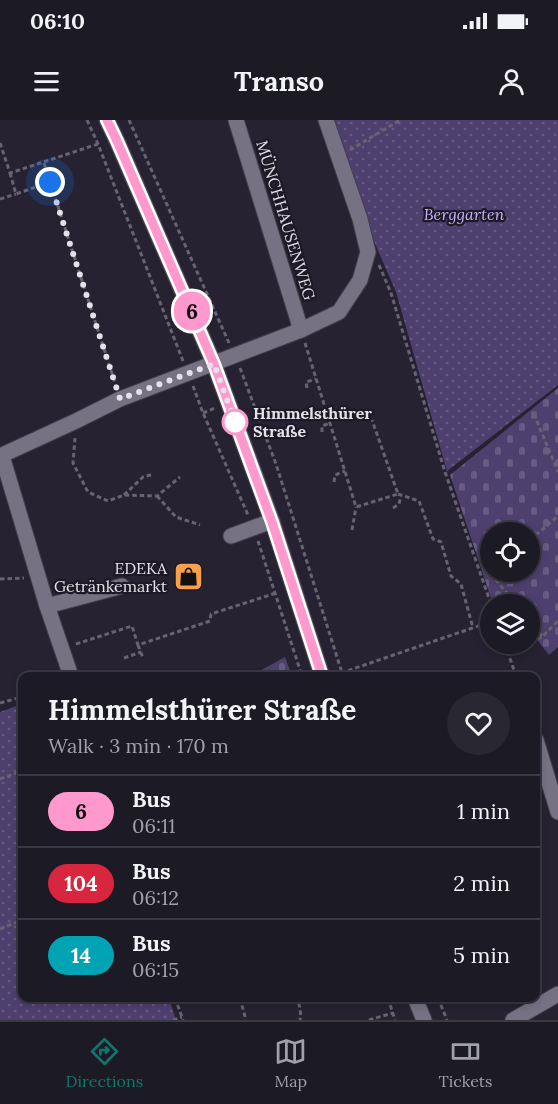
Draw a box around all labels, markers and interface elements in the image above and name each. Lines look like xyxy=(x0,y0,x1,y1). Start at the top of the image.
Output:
text: 06:10 xyxy=(30,7,85,35)
text: Transo xyxy=(234,64,324,98)
icon: menu xyxy=(30,65,63,98)
icon: person xyxy=(495,65,528,98)
street label: MÜNCHHAUSENWEG xyxy=(252,138,320,302)
your location xyxy=(35,167,65,197)
park label: Berggarten xyxy=(424,204,505,224)
line badge: 6 xyxy=(172,292,212,330)
text: 6 xyxy=(186,298,198,325)
place label: Himmelsthürer Straße xyxy=(253,403,372,441)
marker: Himmelsthürer Straße xyxy=(222,409,248,435)
map controls xyxy=(480,522,540,654)
button: locate xyxy=(480,522,540,582)
place label: EDEKA Getränkemarkt xyxy=(54,558,168,596)
shop icon: EDEKA Getränkemarkt xyxy=(172,561,204,593)
button: layers xyxy=(480,594,540,654)
text: Himmelsthürer Straße xyxy=(48,692,356,728)
button: heart xyxy=(447,692,510,755)
text: Walk · 3 min · 170 m xyxy=(48,733,229,758)
text: Bus xyxy=(132,785,171,813)
text: 1 min xyxy=(457,797,510,825)
text: 6 xyxy=(75,798,87,825)
text: 06:11 xyxy=(132,813,176,838)
text: Bus xyxy=(132,857,171,885)
text: 2 min xyxy=(453,869,510,897)
text: 104 xyxy=(64,870,98,897)
text: 06:12 xyxy=(132,885,179,910)
text: Bus xyxy=(132,929,171,957)
text: 5 min xyxy=(453,941,510,969)
text: 14 xyxy=(71,942,91,969)
text: 06:15 xyxy=(132,957,179,982)
tab: Directions xyxy=(66,1035,143,1091)
tab: Map xyxy=(274,1035,307,1091)
tab: Tickets xyxy=(438,1035,492,1091)

